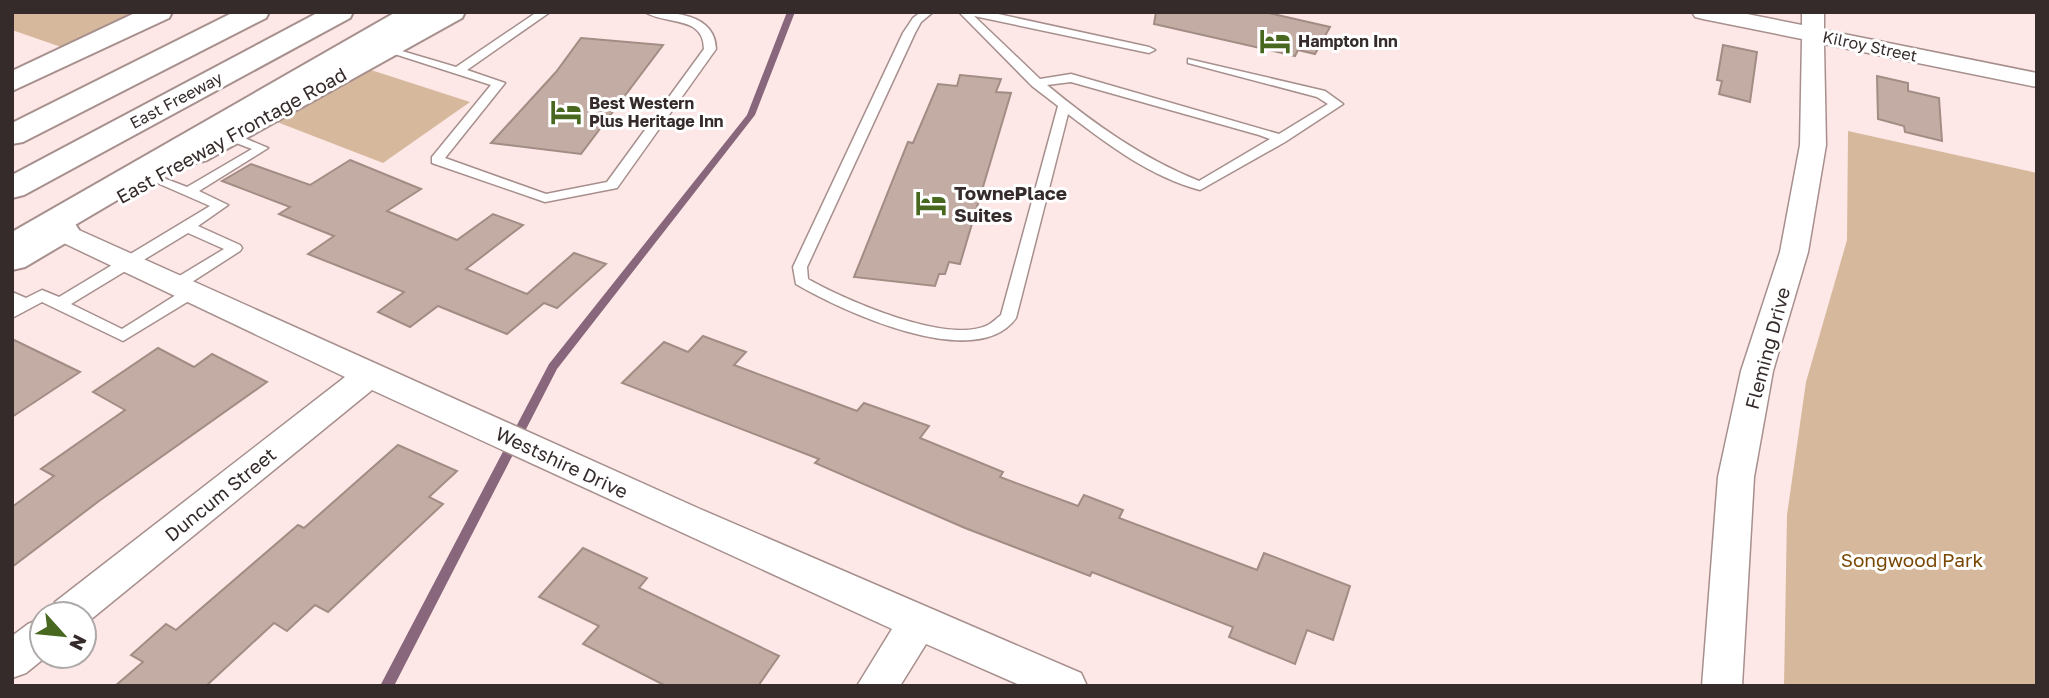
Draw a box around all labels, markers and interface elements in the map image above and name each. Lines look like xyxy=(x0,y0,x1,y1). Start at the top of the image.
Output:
hotel icon: Hampton Inn xyxy=(1258,24,1292,58)
street label: Kilroy Street xyxy=(1821,26,1919,66)
place label: Hampton Inn xyxy=(1298,31,1398,51)
street label: East Freeway Frontage Road xyxy=(112,62,350,208)
street label: East Freeway xyxy=(126,67,226,133)
place label: Best Western Plus Heritage Inn xyxy=(589,93,724,131)
hotel icon: Best Western Plus Heritage Inn xyxy=(549,95,583,129)
place label: TownePlace Suites xyxy=(954,181,1067,226)
hotel icon: TownePlace Suites xyxy=(914,186,948,220)
street label: Fleming Drive xyxy=(1740,284,1794,412)
street label: Westshire Drive xyxy=(492,421,632,503)
street label: Duncum Street xyxy=(160,442,280,546)
park label: Songwood Park xyxy=(1841,548,1984,571)
north arrow xyxy=(28,600,98,670)
text: N xyxy=(65,631,92,655)

